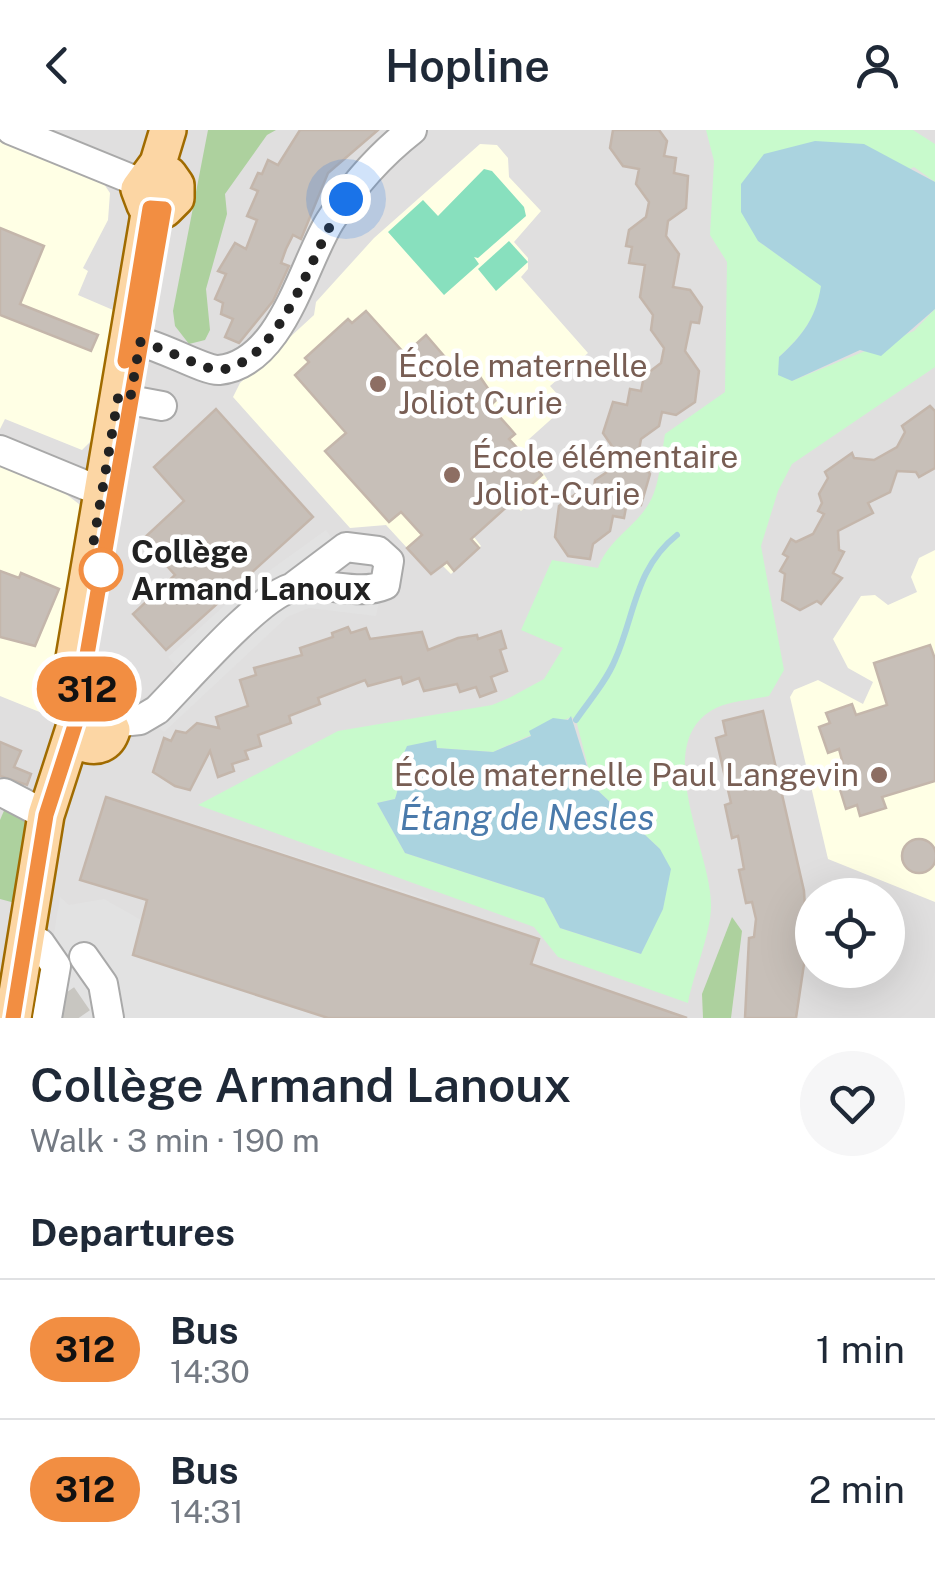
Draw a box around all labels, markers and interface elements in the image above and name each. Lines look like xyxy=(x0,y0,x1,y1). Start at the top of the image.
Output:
icon: back xyxy=(30,38,85,93)
icon: person xyxy=(850,38,905,93)
text: Hopline xyxy=(385,39,550,92)
your location xyxy=(321,174,371,224)
place label: École maternelle Joliot Curie xyxy=(398,347,648,421)
marker: École maternelle Joliot Curie xyxy=(367,373,389,395)
place label: École élémentaire Joliot-Curie xyxy=(472,438,738,512)
marker: École élémentaire Joliot-Curie xyxy=(441,464,463,486)
place label: Collège Armand Lanoux xyxy=(131,533,371,607)
marker: Collège Armand Lanoux xyxy=(80,549,122,591)
line badge: 312 xyxy=(29,656,144,722)
text: 312 xyxy=(57,669,117,710)
place label: École maternelle Paul Langevin xyxy=(394,756,859,793)
marker: École maternelle Paul Langevin xyxy=(868,764,890,786)
water label: Étang de Nesles xyxy=(400,796,654,838)
map controls xyxy=(795,878,905,988)
button: locate xyxy=(795,878,905,988)
button: heart xyxy=(800,1051,905,1156)
text: Collège Armand Lanoux xyxy=(30,1056,571,1113)
text: Walk · 3 min · 190 m xyxy=(30,1122,320,1159)
text: Departures xyxy=(30,1210,235,1255)
text: Bus xyxy=(170,1308,239,1353)
text: 1 min xyxy=(816,1327,905,1372)
text: 312 xyxy=(55,1329,115,1370)
text: 14:30 xyxy=(170,1353,250,1390)
text: Bus xyxy=(170,1448,239,1493)
text: 2 min xyxy=(809,1467,905,1512)
text: 312 xyxy=(55,1469,115,1510)
text: 14:31 xyxy=(170,1493,244,1530)

